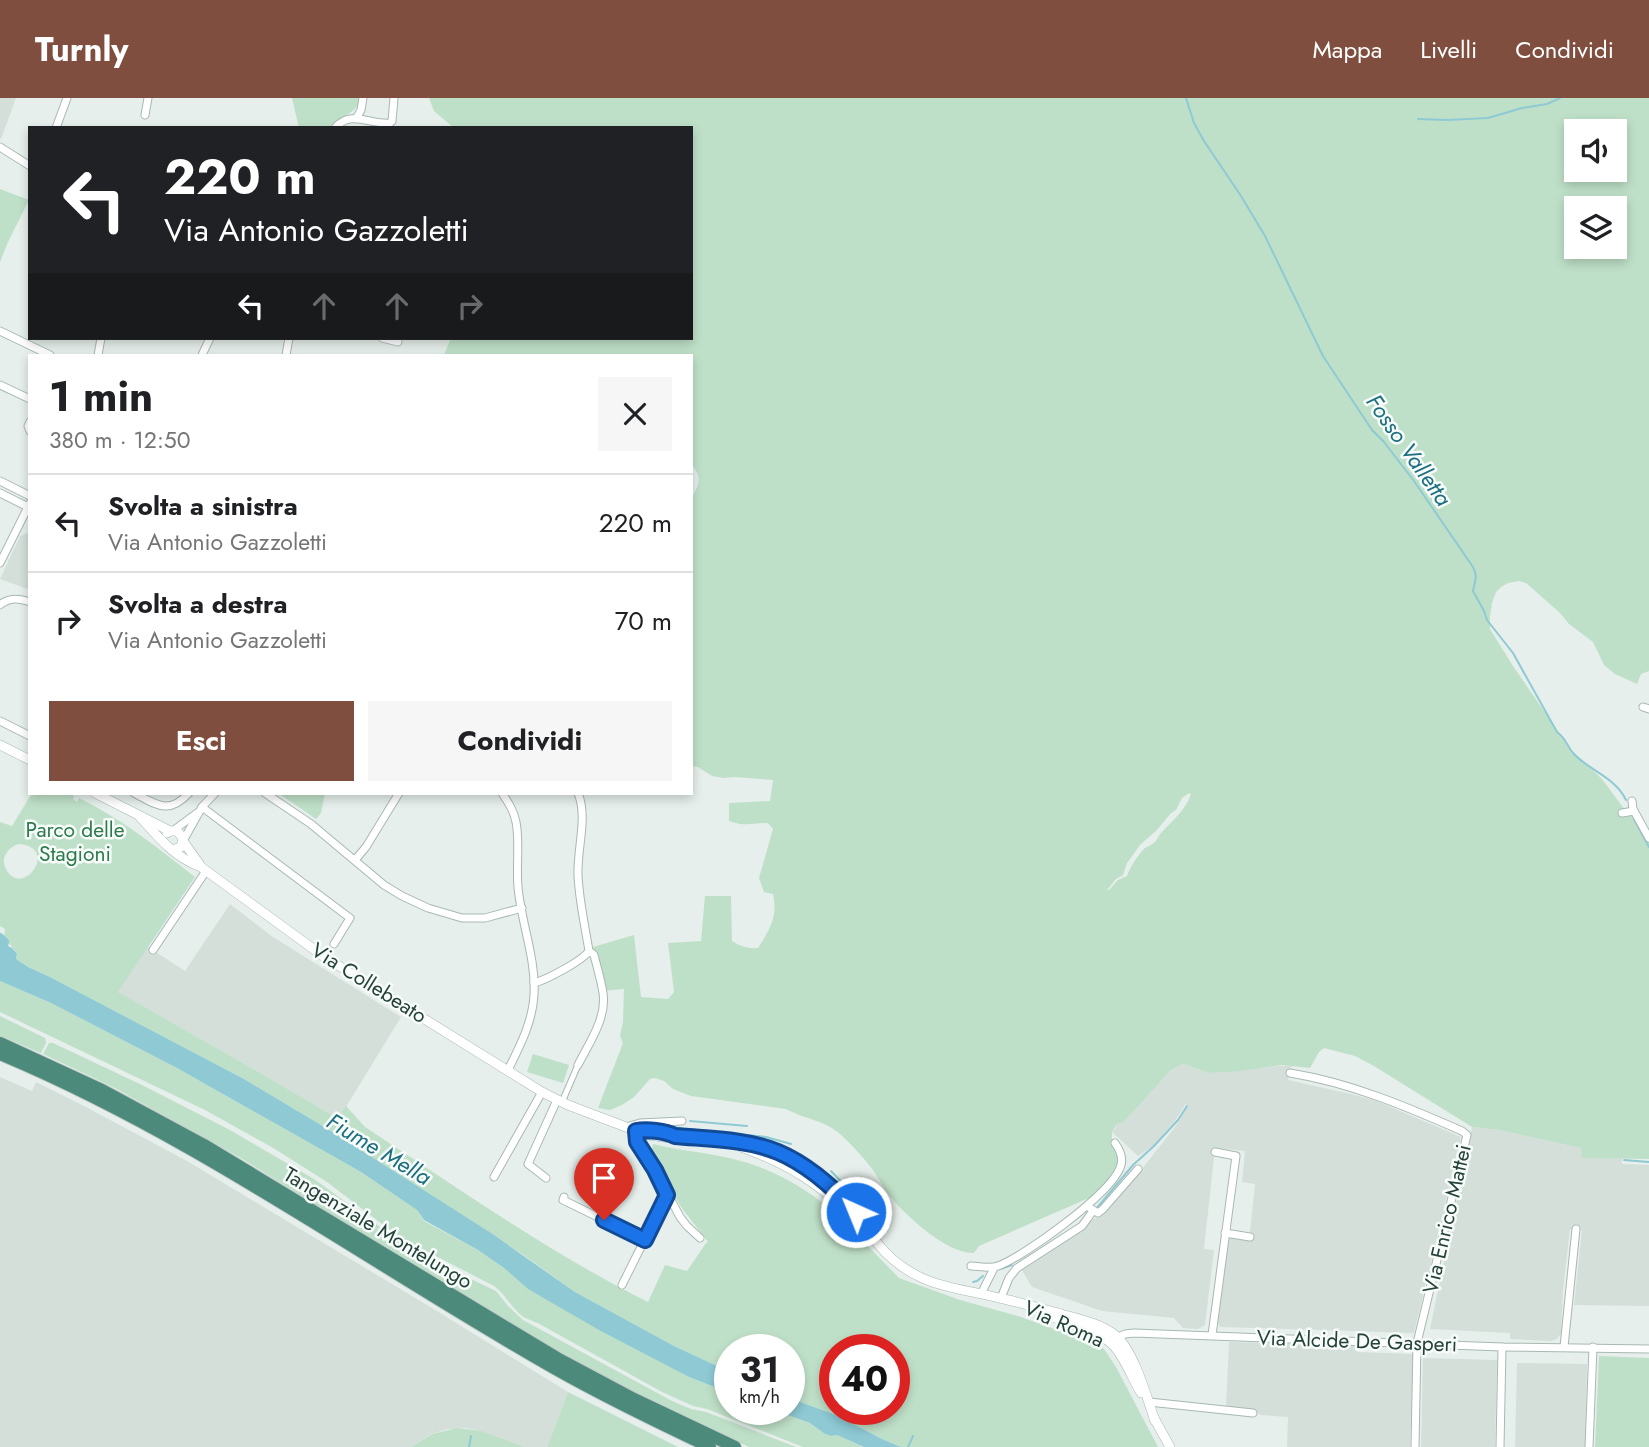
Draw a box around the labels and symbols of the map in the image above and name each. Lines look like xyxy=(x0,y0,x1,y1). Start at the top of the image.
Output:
water label: Fosso Valletta xyxy=(1358,387,1460,513)
park label: Parco delle Stagioni xyxy=(26,815,125,869)
street label: Via Collebeato xyxy=(305,935,433,1031)
water label: Fiume Mella xyxy=(320,1104,438,1194)
street label: Via Enrico Mattei xyxy=(1415,1141,1479,1297)
pin xyxy=(574,1148,634,1220)
street label: Tangenziale Montelungo xyxy=(278,1160,478,1296)
position arrow xyxy=(819,1175,893,1249)
street label: Via Roma xyxy=(1019,1293,1109,1355)
street label: Via Alcide De Gasperi xyxy=(1256,1323,1458,1359)
speed limit sign: 40 xyxy=(819,1334,910,1425)

